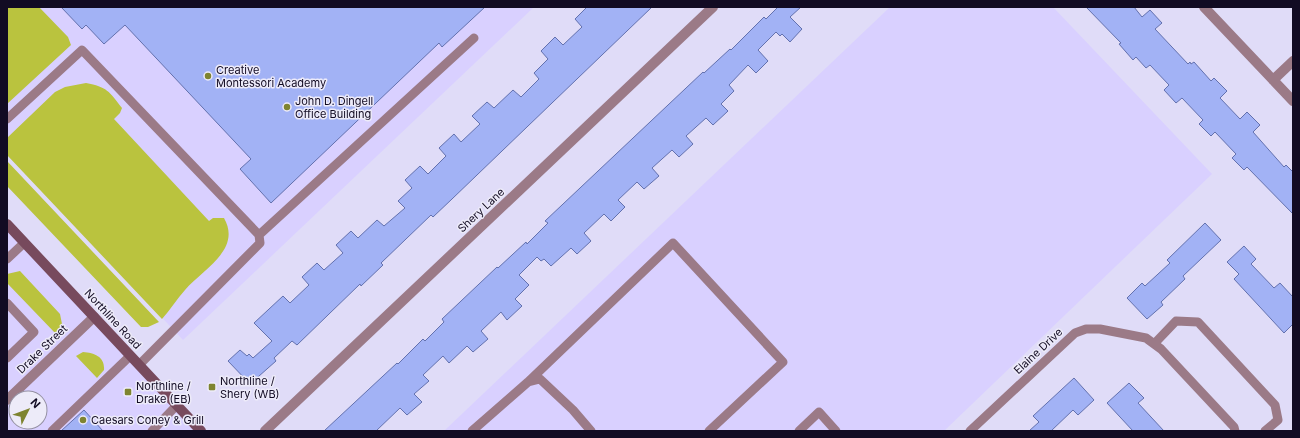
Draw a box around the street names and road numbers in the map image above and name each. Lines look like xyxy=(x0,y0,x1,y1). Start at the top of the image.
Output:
street label: Shery Lane xyxy=(455,185,507,235)
street label: Northline Road xyxy=(82,286,144,352)
street label: Drake Street xyxy=(14,321,70,376)
street label: Elaine Drive xyxy=(1011,325,1065,377)

